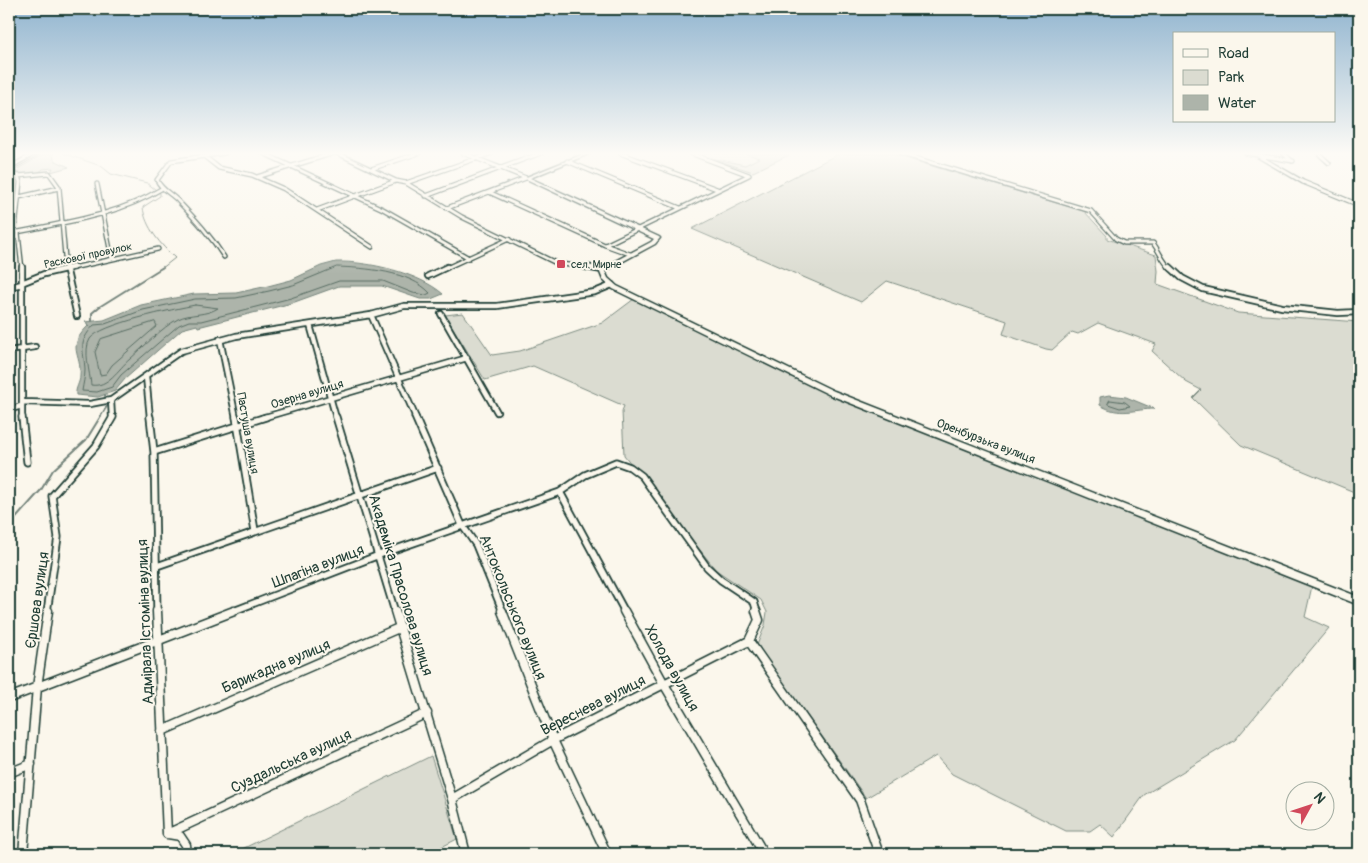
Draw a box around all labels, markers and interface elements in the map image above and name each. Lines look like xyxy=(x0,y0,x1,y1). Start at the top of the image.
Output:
legend xyxy=(1173,32,1336,122)
text: Road xyxy=(1218,44,1249,63)
text: Park xyxy=(1218,68,1245,87)
text: Water xyxy=(1218,94,1257,113)
street label: Раскової провулок xyxy=(43,240,133,271)
marker: сел. Мирне xyxy=(555,258,567,270)
place label: сел. Мирне xyxy=(571,258,622,271)
street label: Озерна вулиця xyxy=(269,376,346,413)
street label: Пастуша вулиця xyxy=(233,391,262,475)
street label: Оренбурзька вулиця xyxy=(934,416,1038,467)
street label: Академіка Прасолова вулиця xyxy=(364,492,437,678)
street label: Антокольського вулиця xyxy=(475,532,550,683)
street label: Адмірала Істоміна вулиця xyxy=(133,539,158,705)
street label: Шпагіна вулиця xyxy=(269,540,367,593)
street label: Єршова вулиця xyxy=(21,551,54,650)
street label: Холода вулиця xyxy=(640,622,703,715)
street label: Барикадна вулиця xyxy=(219,635,333,698)
street label: Вереснева вулиця xyxy=(538,671,649,740)
street label: Суздальська вулиця xyxy=(228,725,355,798)
north arrow xyxy=(1286,780,1336,830)
text: N xyxy=(1310,789,1329,807)

